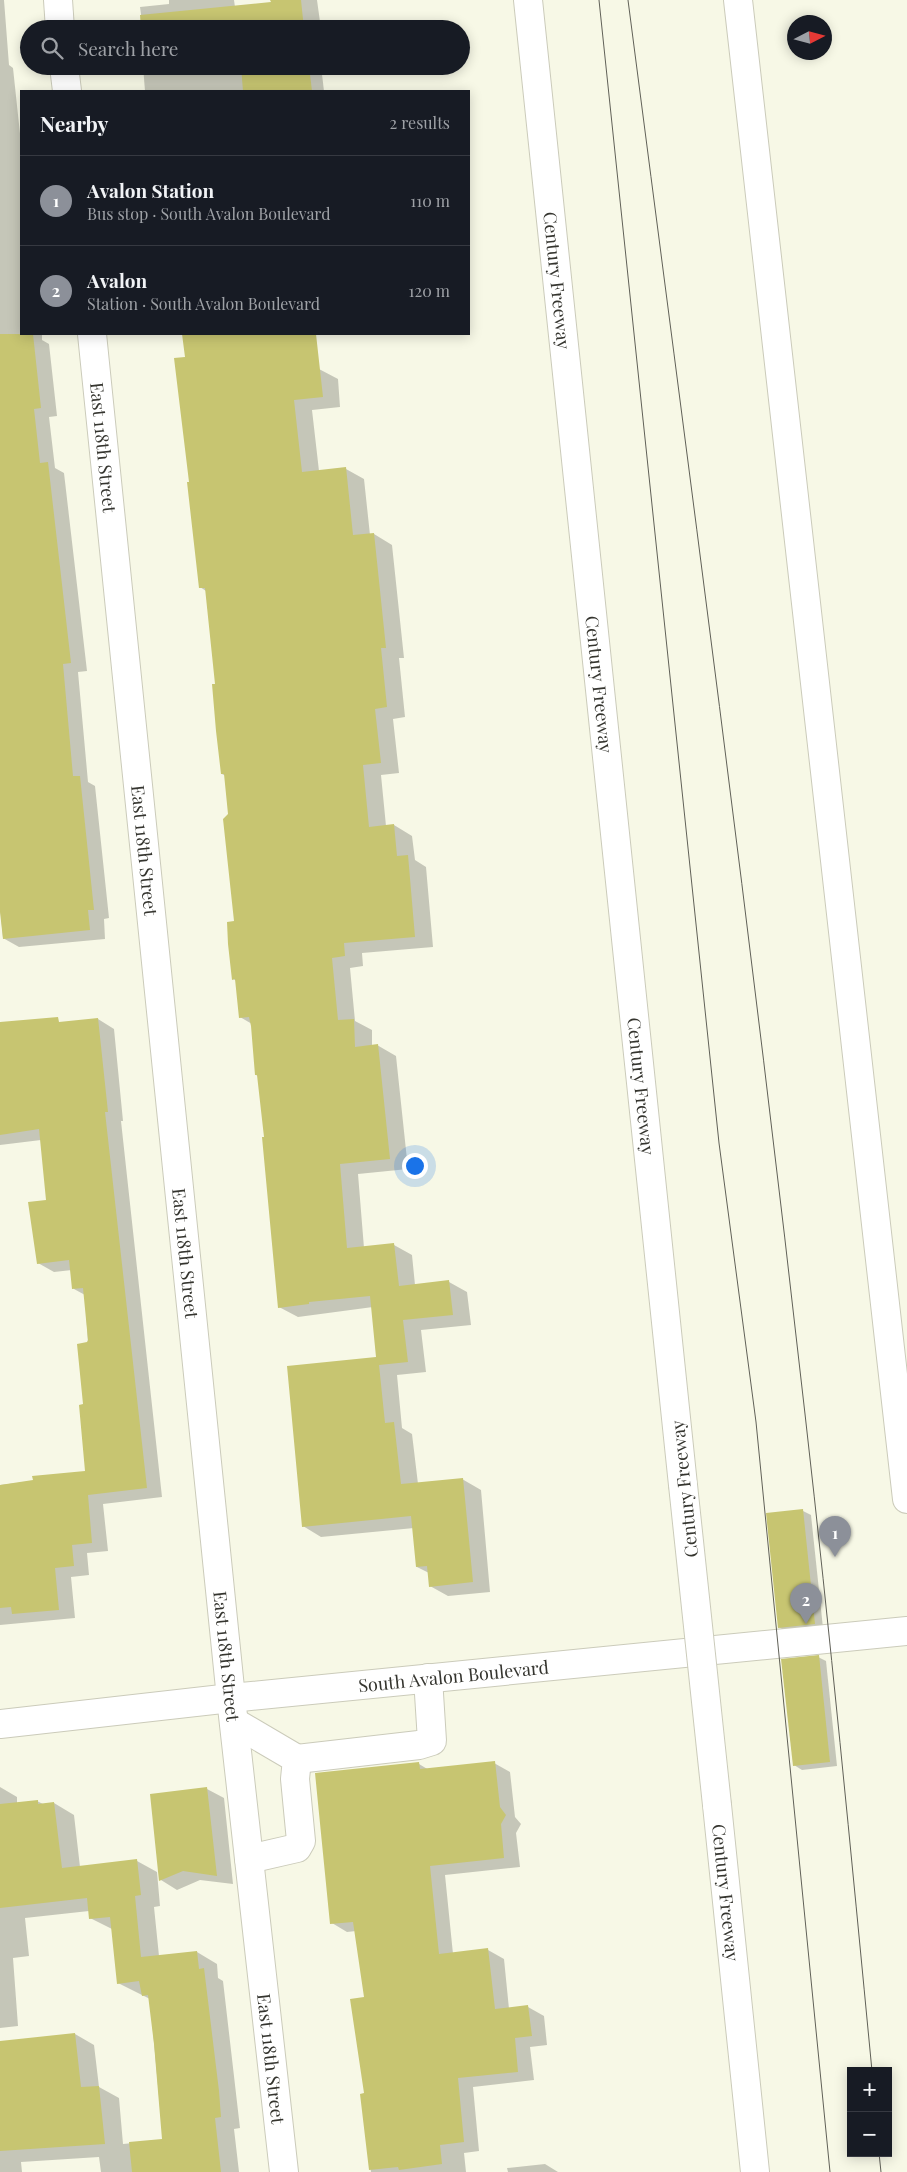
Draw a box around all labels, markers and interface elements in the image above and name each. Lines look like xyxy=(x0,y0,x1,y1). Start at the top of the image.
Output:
north arrow xyxy=(787,15,832,60)
search box xyxy=(20,20,470,75)
icon: search xyxy=(38,34,66,62)
text: Search here xyxy=(78,35,178,61)
text: Nearby xyxy=(40,109,109,137)
text: 2 results xyxy=(390,112,450,133)
text: Avalon Station xyxy=(87,177,214,203)
text: 1 xyxy=(53,190,59,211)
text: 110 m xyxy=(410,190,450,211)
text: Bus stop · South Avalon Boulevard xyxy=(87,203,330,224)
street label: Century Freeway xyxy=(538,211,576,350)
text: Avalon xyxy=(87,267,147,293)
text: 2 xyxy=(52,280,60,301)
text: 120 m xyxy=(409,280,450,301)
text: Station · South Avalon Boulevard xyxy=(87,293,320,314)
street label: East 118th Street xyxy=(85,381,122,514)
street label: Century Freeway xyxy=(580,614,619,754)
street label: East 118th Street xyxy=(126,784,163,917)
street label: Century Freeway xyxy=(622,1016,660,1156)
your location xyxy=(402,1153,428,1179)
street label: East 118th Street xyxy=(167,1187,204,1320)
street label: Century Freeway xyxy=(665,1419,703,1559)
pin: 1 xyxy=(819,1516,851,1557)
pin: 2 xyxy=(790,1583,822,1624)
street label: East 118th Street xyxy=(208,1590,246,1723)
street label: South Avalon Boulevard xyxy=(357,1655,550,1697)
street label: Century Freeway xyxy=(707,1823,745,1962)
street label: East 118th Street xyxy=(252,1992,291,2126)
map controls xyxy=(847,2067,892,2157)
button: + xyxy=(847,2067,892,2112)
button: − xyxy=(847,2112,892,2157)

